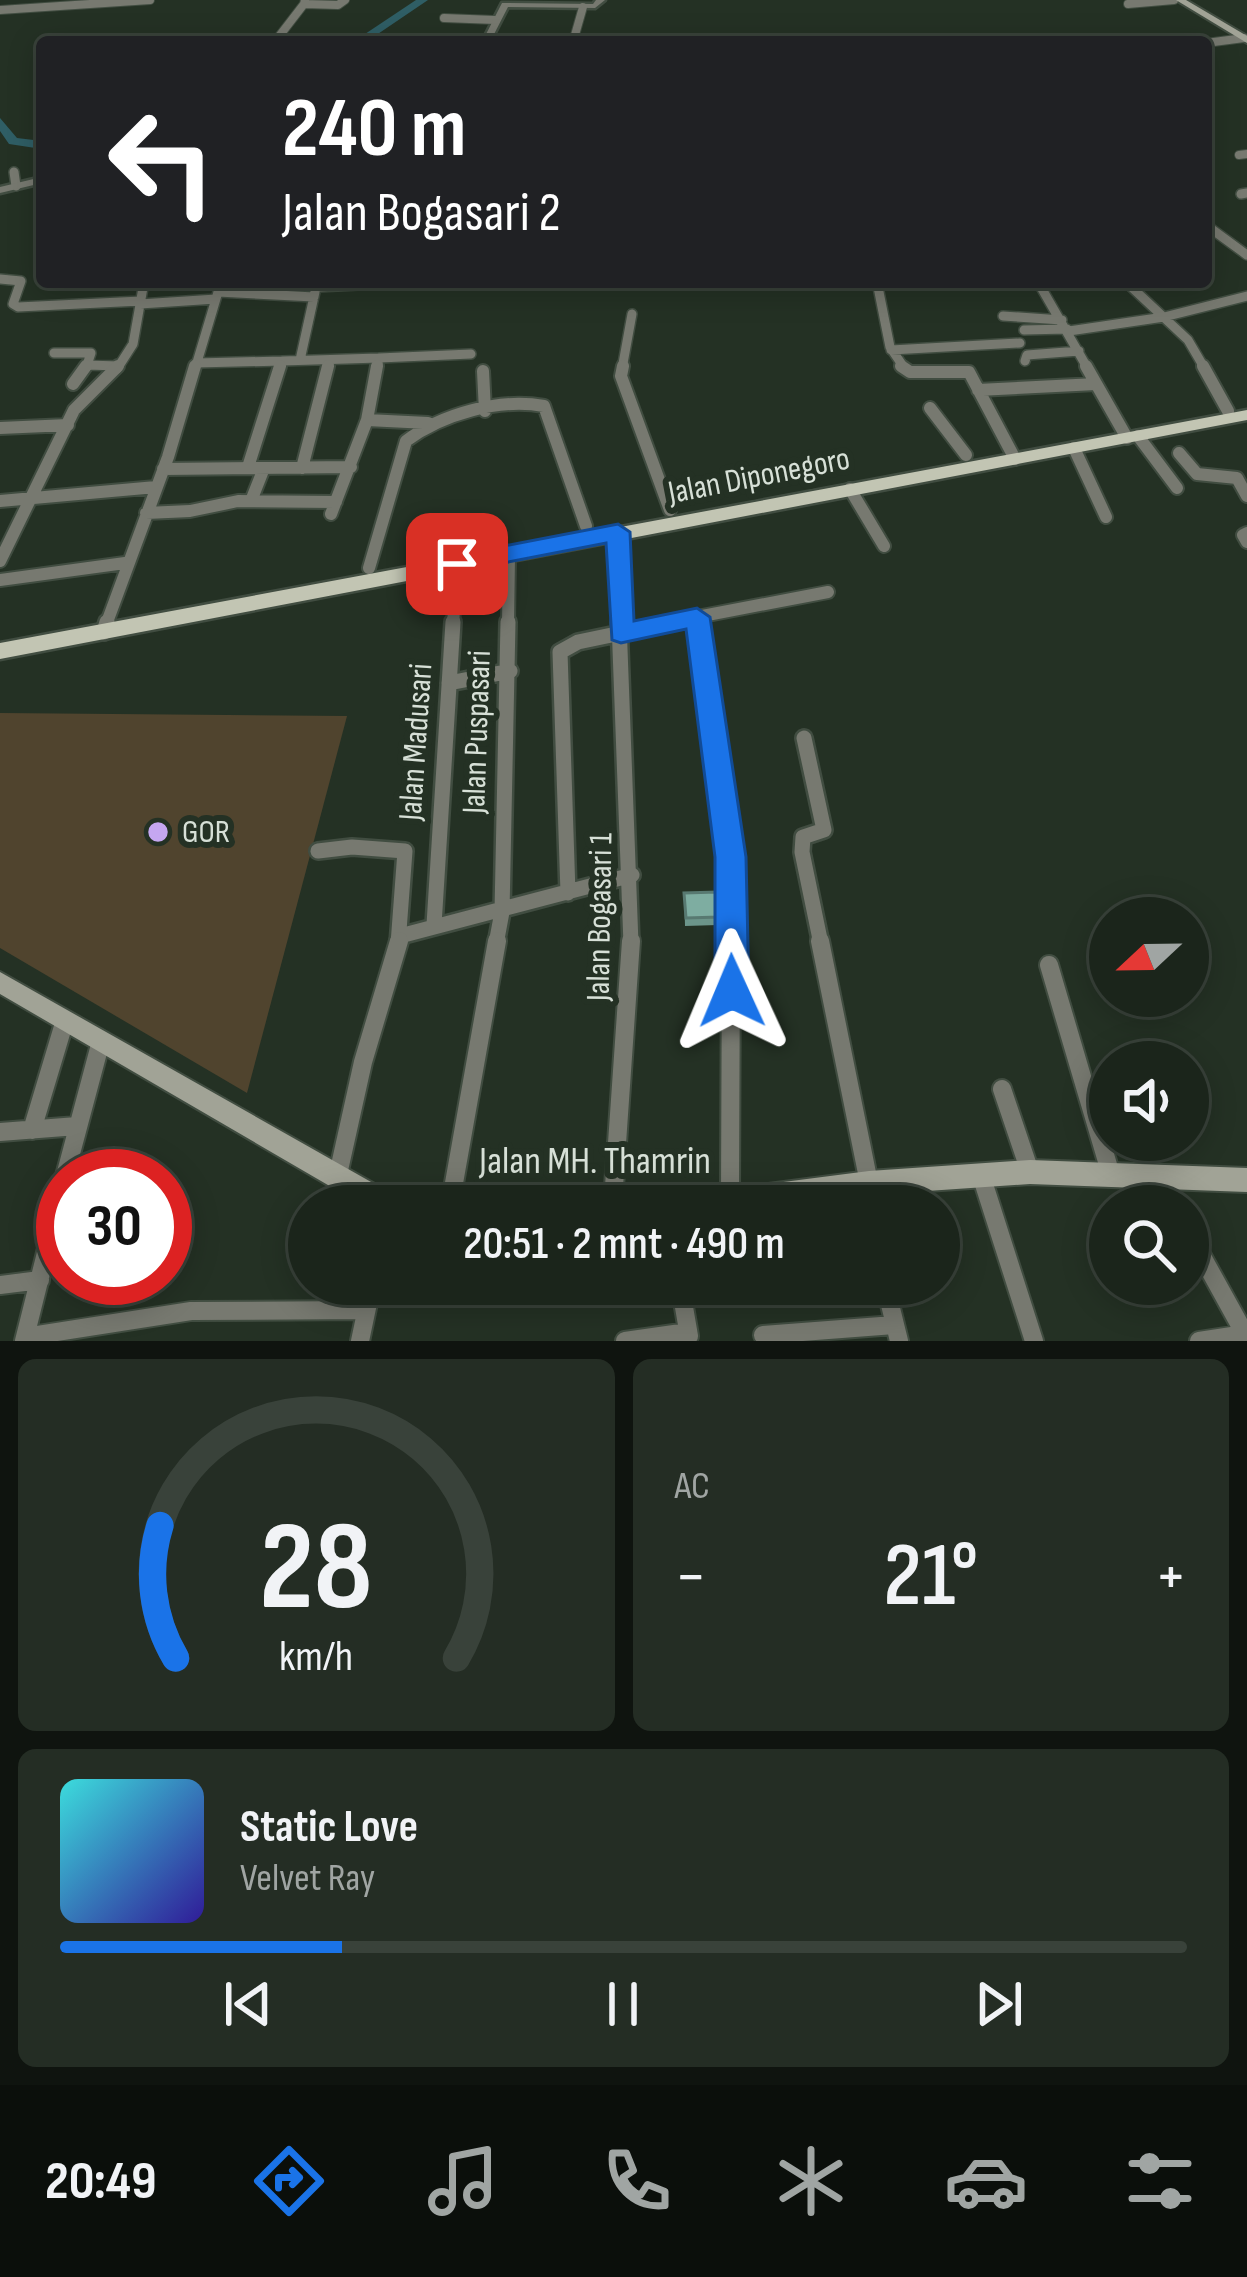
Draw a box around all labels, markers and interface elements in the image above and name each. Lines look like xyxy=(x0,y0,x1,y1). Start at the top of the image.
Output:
text: 240 m xyxy=(282,79,466,180)
icon: left xyxy=(84,84,240,240)
text: Jalan Bogasari 2 xyxy=(282,181,561,246)
street label: Jalan Diponegoro xyxy=(664,439,853,513)
pin xyxy=(406,513,508,615)
icon: arrive xyxy=(424,531,490,597)
street label: Jalan Puspasari xyxy=(454,650,500,815)
street label: Jalan Madusari xyxy=(390,662,441,823)
place label: GOR xyxy=(182,812,230,852)
marker: GOR xyxy=(145,819,171,845)
street label: Jalan Bogasari 1 xyxy=(579,832,621,1002)
north arrow xyxy=(1089,897,1209,1017)
map controls xyxy=(1089,897,1209,1305)
position arrow xyxy=(669,928,795,1054)
button: sound xyxy=(1089,1041,1209,1161)
street label: Jalan MH. Thamrin xyxy=(478,1138,711,1185)
speed limit sign: 30 xyxy=(36,1149,192,1305)
button: search xyxy=(1089,1185,1209,1305)
text: 20:51 · 2 mnt · 490 m xyxy=(463,1217,785,1272)
text: AC xyxy=(675,1463,710,1510)
text: 28 xyxy=(259,1495,373,1644)
text: 21° xyxy=(883,1523,978,1631)
text: − xyxy=(675,1538,707,1617)
text: + xyxy=(1155,1538,1187,1617)
text: km/h xyxy=(279,1631,353,1683)
text: Static Love xyxy=(240,1800,418,1855)
text: Velvet Ray xyxy=(240,1855,375,1902)
icon: previous xyxy=(215,1971,281,2037)
icon: pause xyxy=(590,1971,656,2037)
icon: next xyxy=(966,1971,1032,2037)
icon: directions xyxy=(247,2139,331,2223)
icon: music xyxy=(421,2139,505,2223)
icon: phone xyxy=(595,2139,679,2223)
icon: climate xyxy=(769,2139,853,2223)
icon: car xyxy=(944,2139,1028,2223)
icon: filters xyxy=(1118,2139,1202,2223)
text: 20:49 xyxy=(45,2149,157,2214)

